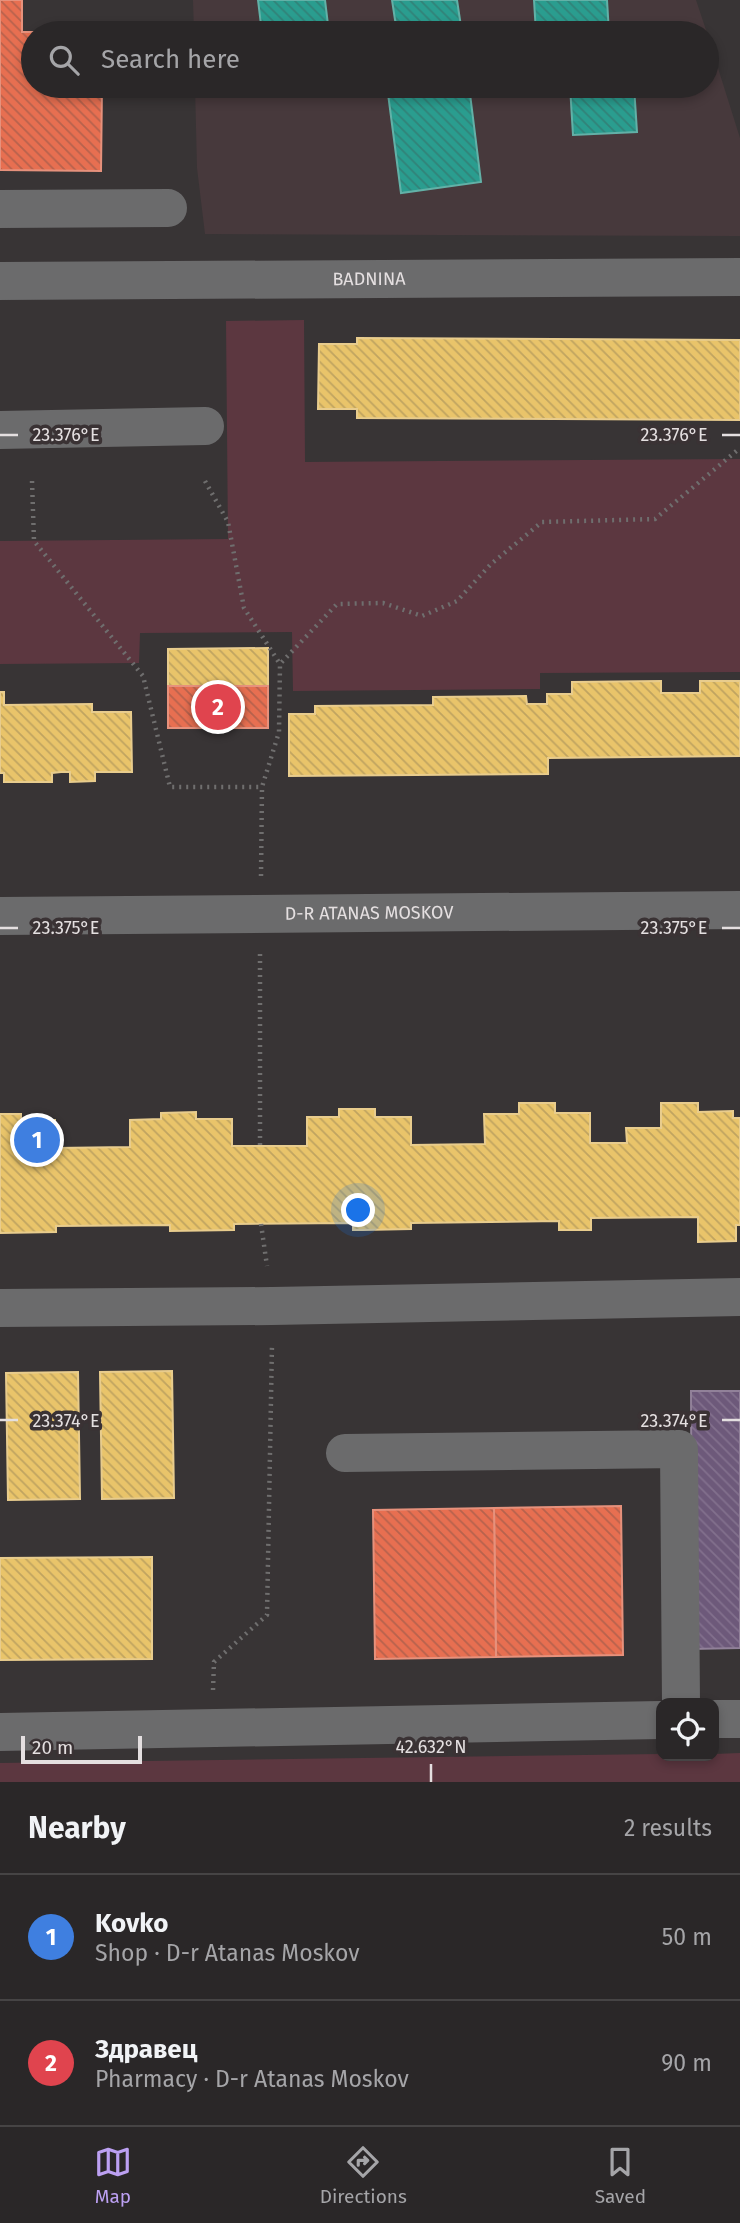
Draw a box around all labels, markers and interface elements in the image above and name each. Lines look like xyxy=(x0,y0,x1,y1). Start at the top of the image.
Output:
search box xyxy=(21,21,719,98)
icon: search xyxy=(45,41,83,79)
text: Search here xyxy=(101,44,240,75)
street label: BADNINA xyxy=(332,268,406,290)
text: 23.376°E xyxy=(32,424,100,446)
text: 23.376°E xyxy=(640,424,708,446)
pin: 2 xyxy=(195,681,241,733)
street label: D-R ATANAS MOSKOV xyxy=(285,901,453,925)
text: 23.375°E xyxy=(33,917,99,939)
text: 23.375°E xyxy=(641,917,707,939)
pin: 1 xyxy=(14,1114,60,1166)
your location xyxy=(341,1193,375,1227)
text: 23.374°E xyxy=(32,1410,100,1432)
text: 23.374°E xyxy=(640,1410,708,1432)
map controls xyxy=(656,1698,719,1761)
button: locate xyxy=(656,1698,719,1761)
scale bar xyxy=(21,1733,142,1765)
text: 20 m xyxy=(32,1736,73,1759)
text: 42.632°N xyxy=(395,1736,467,1758)
text: Nearby xyxy=(28,1810,126,1846)
text: 2 results xyxy=(624,1814,712,1842)
text: Kovko xyxy=(95,1908,169,1939)
text: 1 xyxy=(46,1923,56,1951)
text: 50 m xyxy=(662,1923,712,1951)
text: Shop · D-r Atanas Moskov xyxy=(95,1939,360,1967)
text: Здравец xyxy=(95,2034,197,2065)
text: 2 xyxy=(45,2049,57,2077)
text: 90 m xyxy=(661,2049,712,2077)
text: Pharmacy · D-r Atanas Moskov xyxy=(95,2065,409,2093)
tab: Map xyxy=(94,2143,132,2208)
tab: Directions xyxy=(320,2143,407,2208)
tab: Saved xyxy=(595,2143,646,2208)

